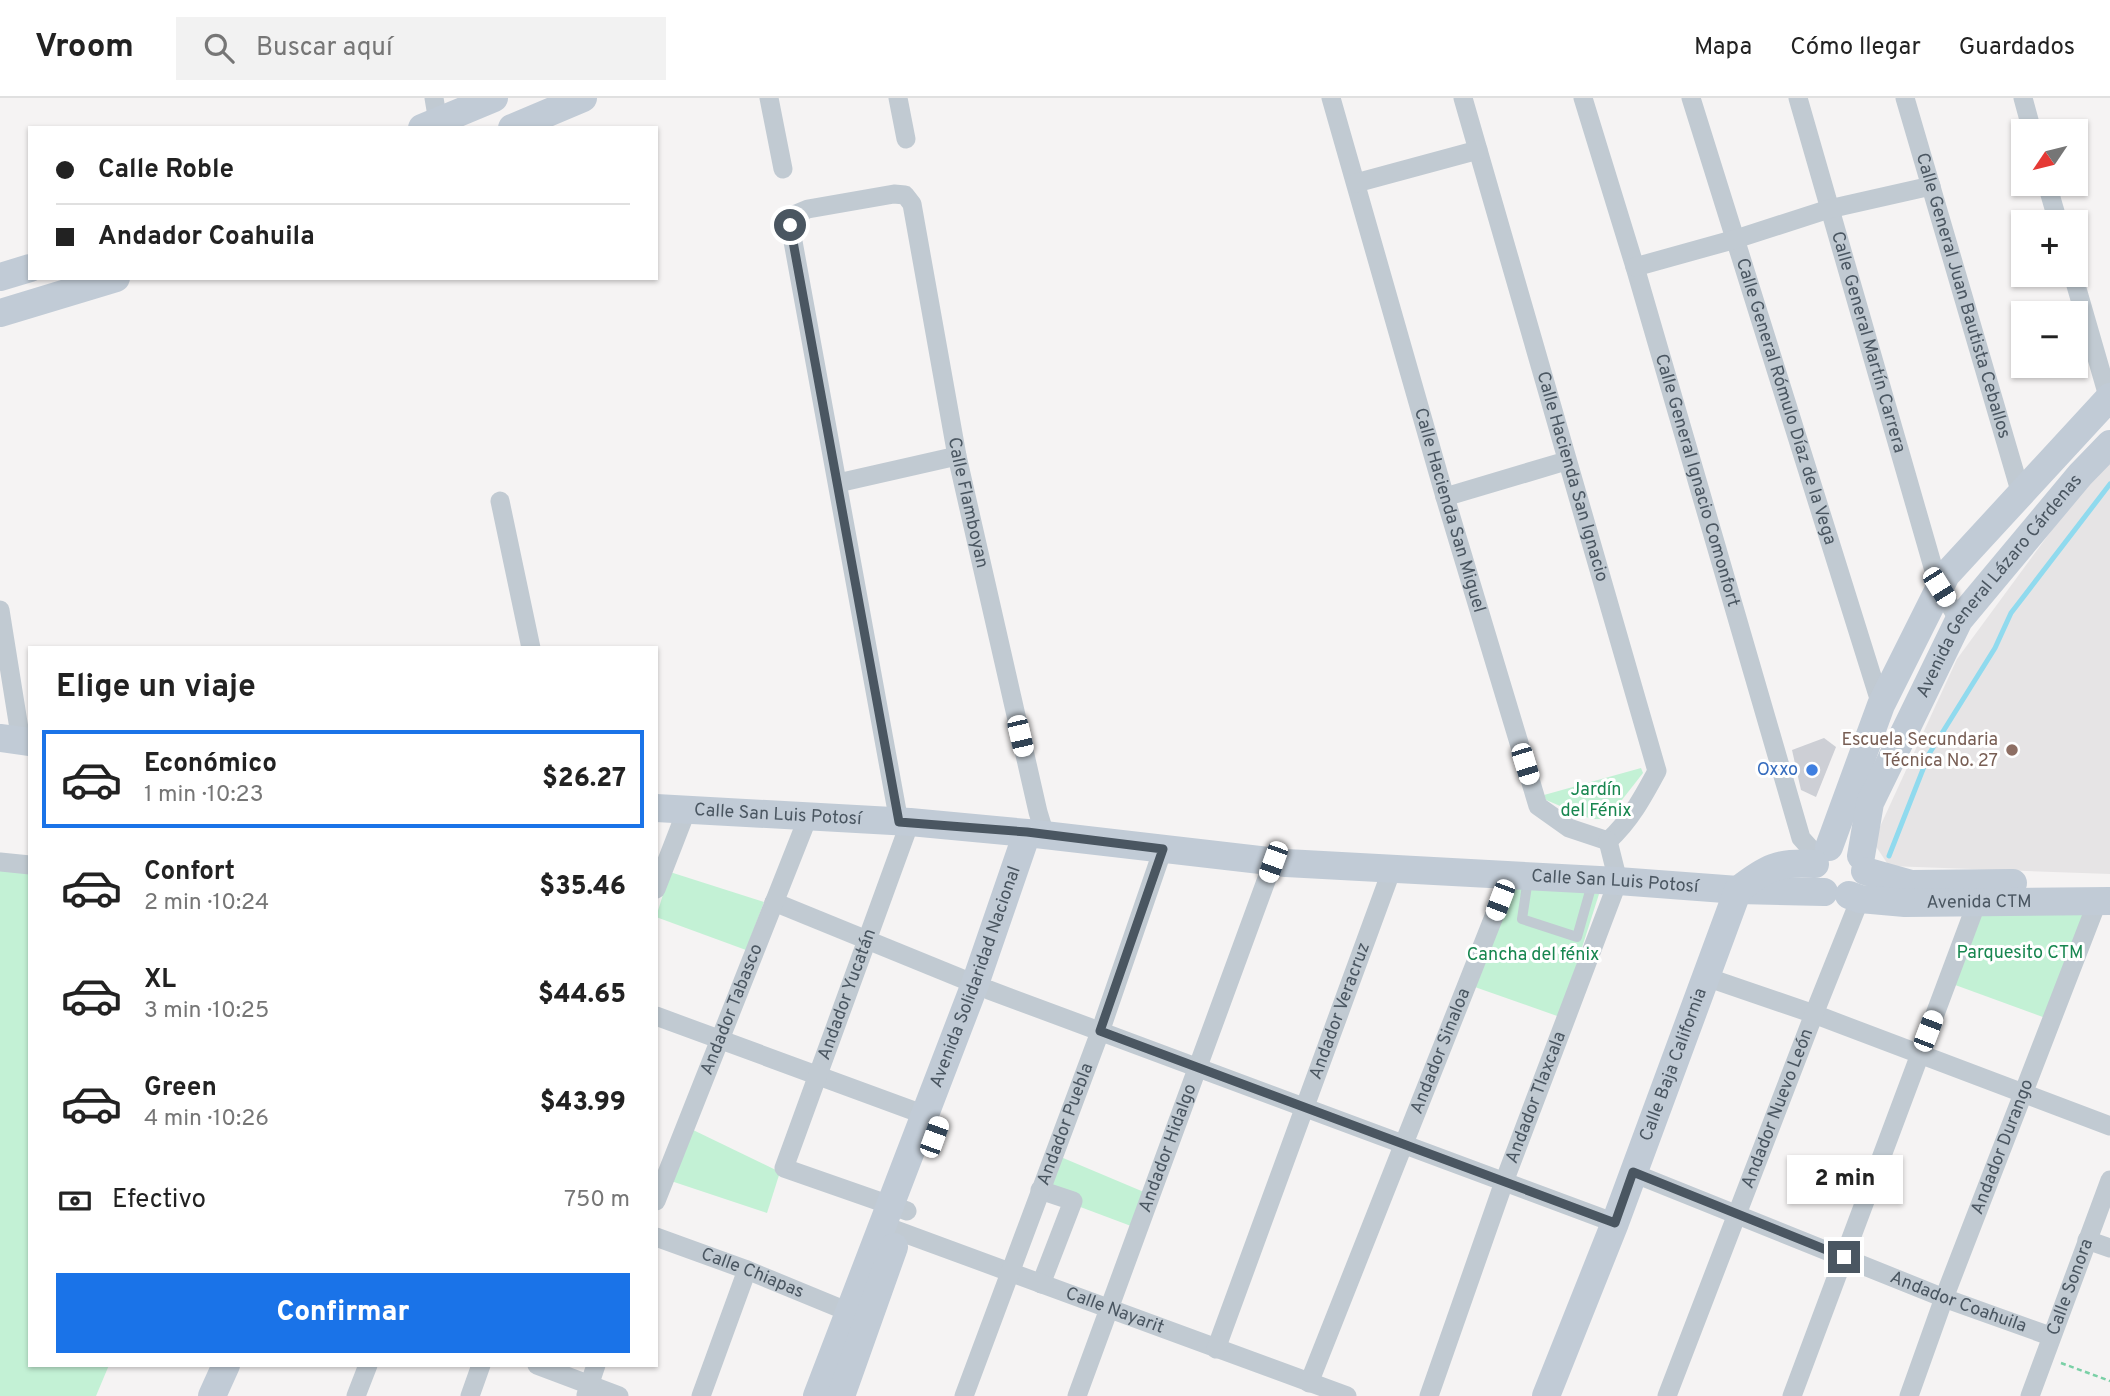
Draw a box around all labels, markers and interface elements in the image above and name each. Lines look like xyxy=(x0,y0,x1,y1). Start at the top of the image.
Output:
search box xyxy=(176,17,666,80)
text: Vroom xyxy=(35,27,134,69)
icon: search xyxy=(200,29,238,67)
text: Buscar aquí xyxy=(256,32,393,65)
text: Mapa xyxy=(1694,33,1752,63)
text: Cómo llegar xyxy=(1790,33,1921,63)
text: Guardados xyxy=(1959,33,2075,63)
north arrow xyxy=(2011,119,2088,196)
map controls xyxy=(2011,119,2088,378)
street label: Calle General Juan Bautista Ceballos xyxy=(1910,150,2016,441)
text: Calle Roble xyxy=(98,154,234,187)
route start xyxy=(774,209,806,241)
button: + xyxy=(2011,210,2088,287)
text: Andador Coahuila xyxy=(98,221,315,254)
street label: Calle General Martín Carrera xyxy=(1825,229,1911,456)
street label: Calle General Rómulo Díaz de la Vega xyxy=(1730,255,1842,548)
button: − xyxy=(2011,301,2088,378)
street label: Calle General Ignacio Comonfort xyxy=(1649,351,1745,610)
street label: Calle Hacienda San Ignacio xyxy=(1531,369,1613,584)
street label: Calle Hacienda San Miguel xyxy=(1409,405,1491,616)
street label: Calle Flamboyan xyxy=(942,435,994,570)
street label: Avenida General Lázaro Cárdenas xyxy=(1911,469,2087,701)
car xyxy=(1919,564,1960,610)
text: Elige un viaje xyxy=(56,668,256,708)
car xyxy=(1006,713,1035,759)
place label: Escuela Secundaria Técnica No. 27 xyxy=(1842,729,1998,773)
car xyxy=(1509,741,1542,787)
marker: Escuela Secundaria Técnica No. 27 xyxy=(2004,742,2020,758)
icon: car xyxy=(60,748,123,811)
text: Económico xyxy=(144,748,277,781)
place label: Oxxo xyxy=(1757,759,1798,782)
marker: Oxxo xyxy=(1804,762,1820,778)
text: $26.27 xyxy=(542,763,626,796)
park label: Jardín del Fénix xyxy=(1560,779,1632,823)
text: 1 min · 10:23 xyxy=(144,781,264,810)
street label: Calle San Luis Potosí xyxy=(693,799,864,831)
car xyxy=(1256,839,1291,885)
icon: car xyxy=(60,856,123,919)
text: Confort xyxy=(144,856,235,889)
street label: Avenida Solidaridad Nacional xyxy=(925,863,1026,1091)
street label: Calle San Luis Potosí xyxy=(1531,865,1701,899)
text: $35.46 xyxy=(539,871,626,904)
car xyxy=(1483,877,1518,923)
text: 2 min · 10:24 xyxy=(144,889,269,918)
street label: Avenida CTM xyxy=(1926,890,2032,914)
street label: Andador Yucatán xyxy=(813,926,882,1063)
street label: Andador Veracruz xyxy=(1304,939,1376,1083)
street label: Andador Tabasco xyxy=(695,940,768,1078)
park label: Parquesito CTM xyxy=(1956,942,2084,965)
park label: Cancha del fénix xyxy=(1467,944,1599,967)
icon: car xyxy=(60,964,123,1027)
text: XL xyxy=(144,964,176,997)
text: $44.65 xyxy=(538,979,626,1012)
street label: Andador Sinaloa xyxy=(1405,985,1476,1117)
street label: Calle Baja California xyxy=(1635,985,1712,1145)
text: 3 min · 10:25 xyxy=(144,997,269,1026)
car xyxy=(1911,1008,1946,1054)
street label: Andador Nuevo León xyxy=(1736,1025,1819,1192)
street label: Andador Tlaxcala xyxy=(1501,1028,1571,1167)
street label: Andador Puebla xyxy=(1032,1060,1099,1189)
icon: car xyxy=(60,1072,123,1135)
text: Green xyxy=(144,1072,217,1105)
street label: Andador Durango xyxy=(1966,1076,2039,1218)
street label: Andador Hidalgo xyxy=(1134,1081,1202,1216)
text: $43.99 xyxy=(540,1087,626,1120)
text: 4 min · 10:26 xyxy=(144,1105,269,1134)
car xyxy=(917,1114,952,1160)
callout: 2 min xyxy=(1786,1156,1902,1204)
text: 2 min xyxy=(1815,1165,1875,1194)
icon: cash xyxy=(56,1182,94,1220)
text: Efectivo xyxy=(112,1184,206,1217)
text: 750 m xyxy=(564,1186,630,1215)
street label: Calle Sonora xyxy=(2042,1236,2099,1339)
route end xyxy=(1828,1241,1860,1273)
street label: Calle Chiapas xyxy=(698,1243,807,1304)
street label: Andador Coahuila xyxy=(1886,1266,2030,1338)
button: Confirmar xyxy=(56,1273,630,1353)
street label: Calle Nayarit xyxy=(1062,1282,1167,1339)

